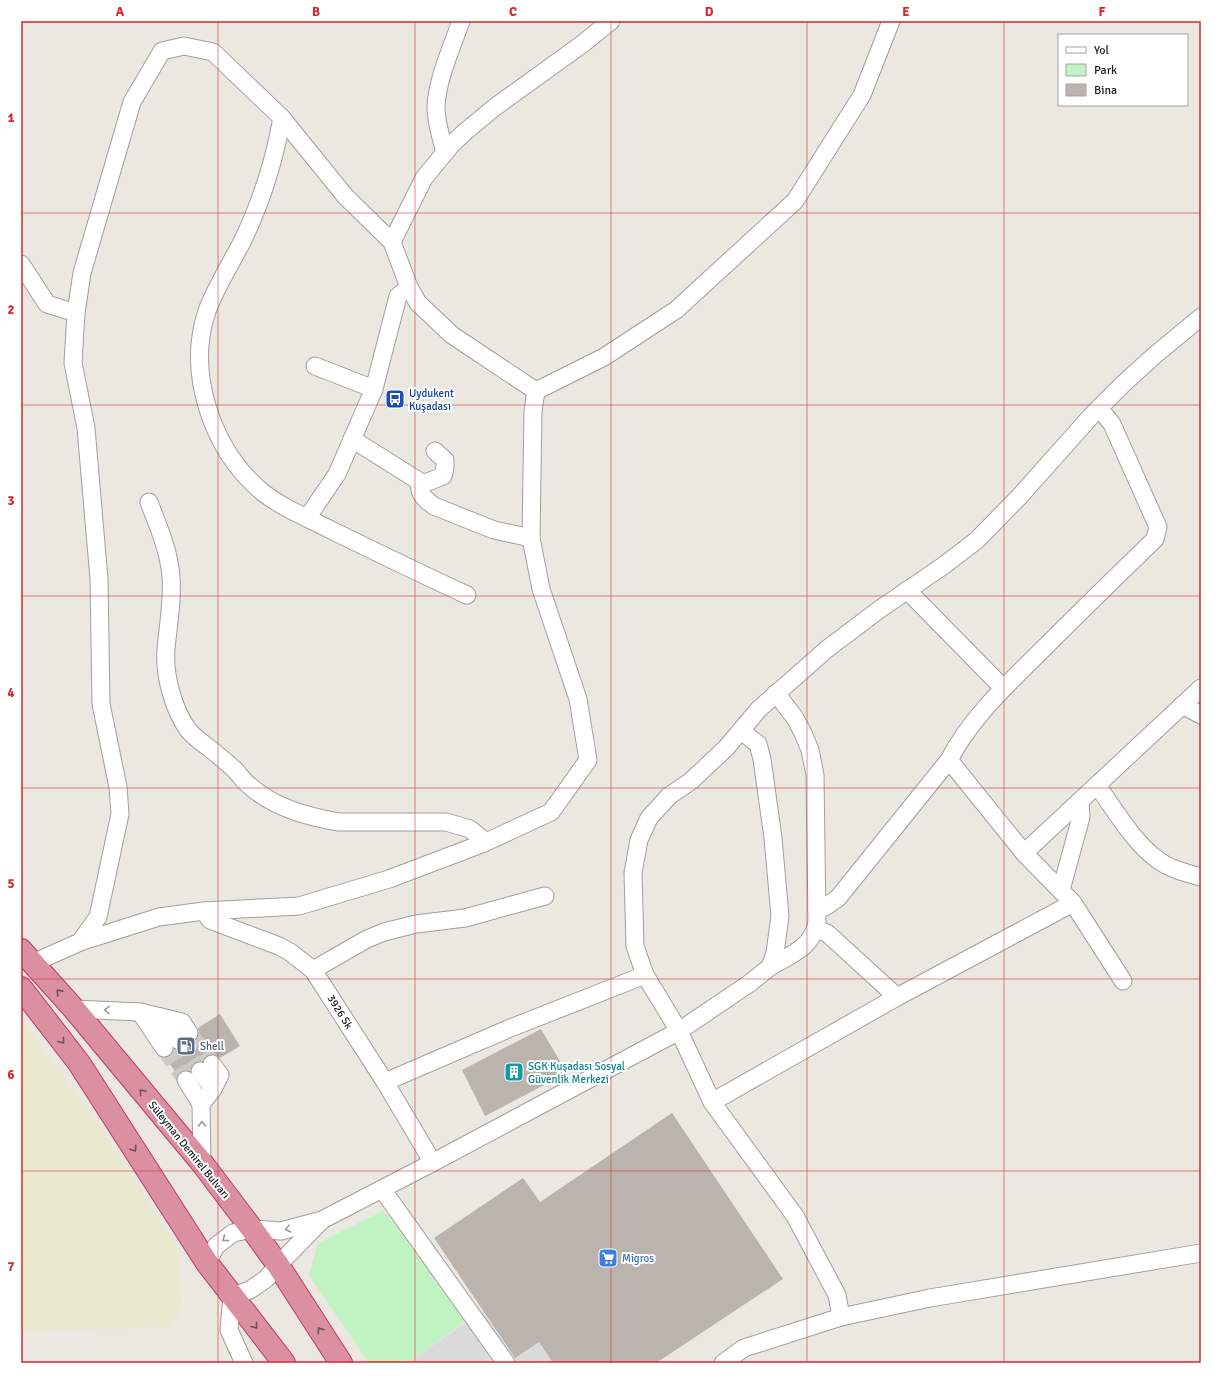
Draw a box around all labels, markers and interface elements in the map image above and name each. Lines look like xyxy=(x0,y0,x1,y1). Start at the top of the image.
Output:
text: A xyxy=(116,4,125,20)
text: B xyxy=(312,4,320,20)
text: C xyxy=(509,4,517,20)
text: D xyxy=(705,4,714,20)
text: E xyxy=(902,4,910,20)
text: F xyxy=(1099,4,1106,20)
legend xyxy=(1058,34,1188,106)
text: Yol xyxy=(1094,43,1110,58)
text: Park xyxy=(1094,63,1117,78)
text: Bina xyxy=(1094,83,1117,98)
text: 1 xyxy=(7,110,15,126)
text: 2 xyxy=(7,302,15,318)
place label: Uydukent Kuşadası xyxy=(409,387,454,413)
bus stop icon: Uydukent Kuşadası xyxy=(384,388,406,410)
text: 3 xyxy=(7,493,15,509)
text: 4 xyxy=(7,685,15,701)
text: 5 xyxy=(7,876,15,892)
one-way arrow xyxy=(56,989,64,997)
street label: 3926 Sk xyxy=(324,993,356,1032)
one-way arrow xyxy=(104,1006,110,1015)
fuel station icon: Shell xyxy=(175,1035,197,1057)
one-way arrow xyxy=(57,1037,65,1044)
place label: Shell xyxy=(200,1040,224,1053)
place label: SGK Kuşadası Sosyal Güvenlik Merkezi xyxy=(528,1060,625,1086)
building icon: SGK Kuşadası Sosyal Güvenlik Merkezi xyxy=(503,1061,525,1083)
text: 6 xyxy=(7,1067,15,1083)
one-way arrow xyxy=(139,1089,146,1096)
street label: Süleyman Demirel Bulvarı xyxy=(146,1099,232,1201)
one-way arrow xyxy=(198,1121,206,1127)
one-way arrow xyxy=(129,1145,137,1152)
one-way arrow xyxy=(284,1224,291,1233)
one-way arrow xyxy=(222,1235,229,1242)
supermarket icon: Migros xyxy=(597,1247,619,1269)
place label: Migros xyxy=(622,1252,654,1265)
text: 7 xyxy=(7,1259,15,1275)
one-way arrow xyxy=(250,1321,257,1328)
one-way arrow xyxy=(317,1327,325,1334)

